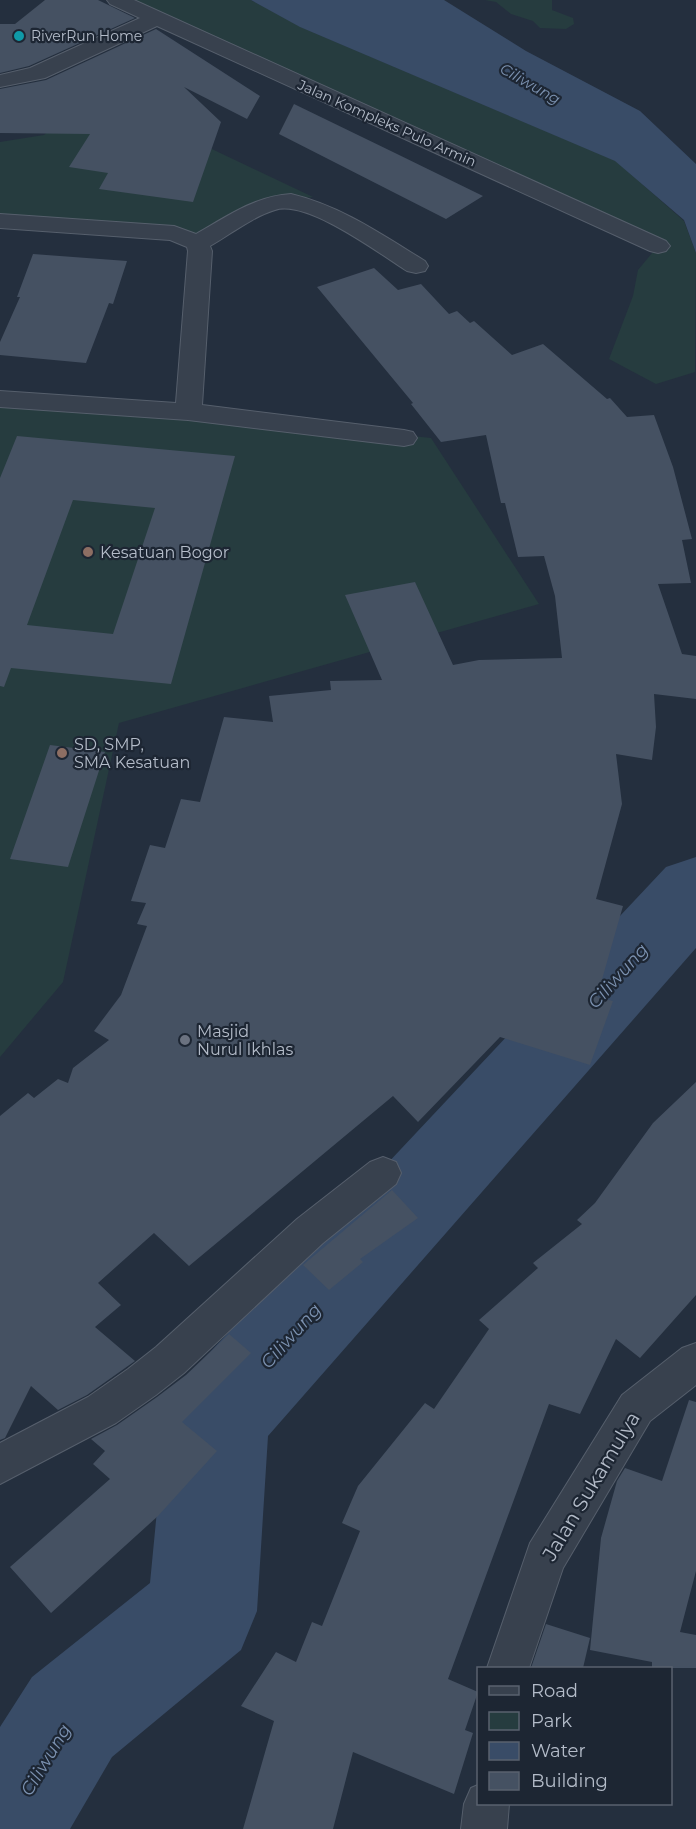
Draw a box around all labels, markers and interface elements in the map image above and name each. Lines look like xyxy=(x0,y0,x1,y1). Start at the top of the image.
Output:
place label: RiverRun Home xyxy=(31,27,142,45)
marker: RiverRun Home xyxy=(12,29,26,43)
water label: Ciliwung xyxy=(497,59,564,108)
street label: Jalan Kompleks Pulo Armin xyxy=(294,75,479,171)
place label: Kesatuan Bogor xyxy=(100,543,229,562)
marker: Kesatuan Bogor xyxy=(81,545,95,559)
place label: SD, SMP, SMA Kesatuan xyxy=(74,735,190,772)
marker: SD, SMP, SMA Kesatuan xyxy=(55,746,69,760)
water label: Ciliwung xyxy=(583,939,653,1013)
place label: Masjid Nurul Ikhlas xyxy=(197,1022,293,1059)
marker: Masjid Nurul Ikhlas xyxy=(178,1033,192,1047)
water label: Ciliwung xyxy=(256,1299,326,1373)
street label: Jalan Sukamulya xyxy=(537,1407,645,1566)
legend xyxy=(477,1667,672,1805)
text: Road xyxy=(531,1680,578,1702)
text: Park xyxy=(531,1710,572,1732)
water label: Ciliwung xyxy=(16,1720,76,1800)
text: Water xyxy=(531,1740,586,1762)
text: Building xyxy=(531,1770,608,1792)

